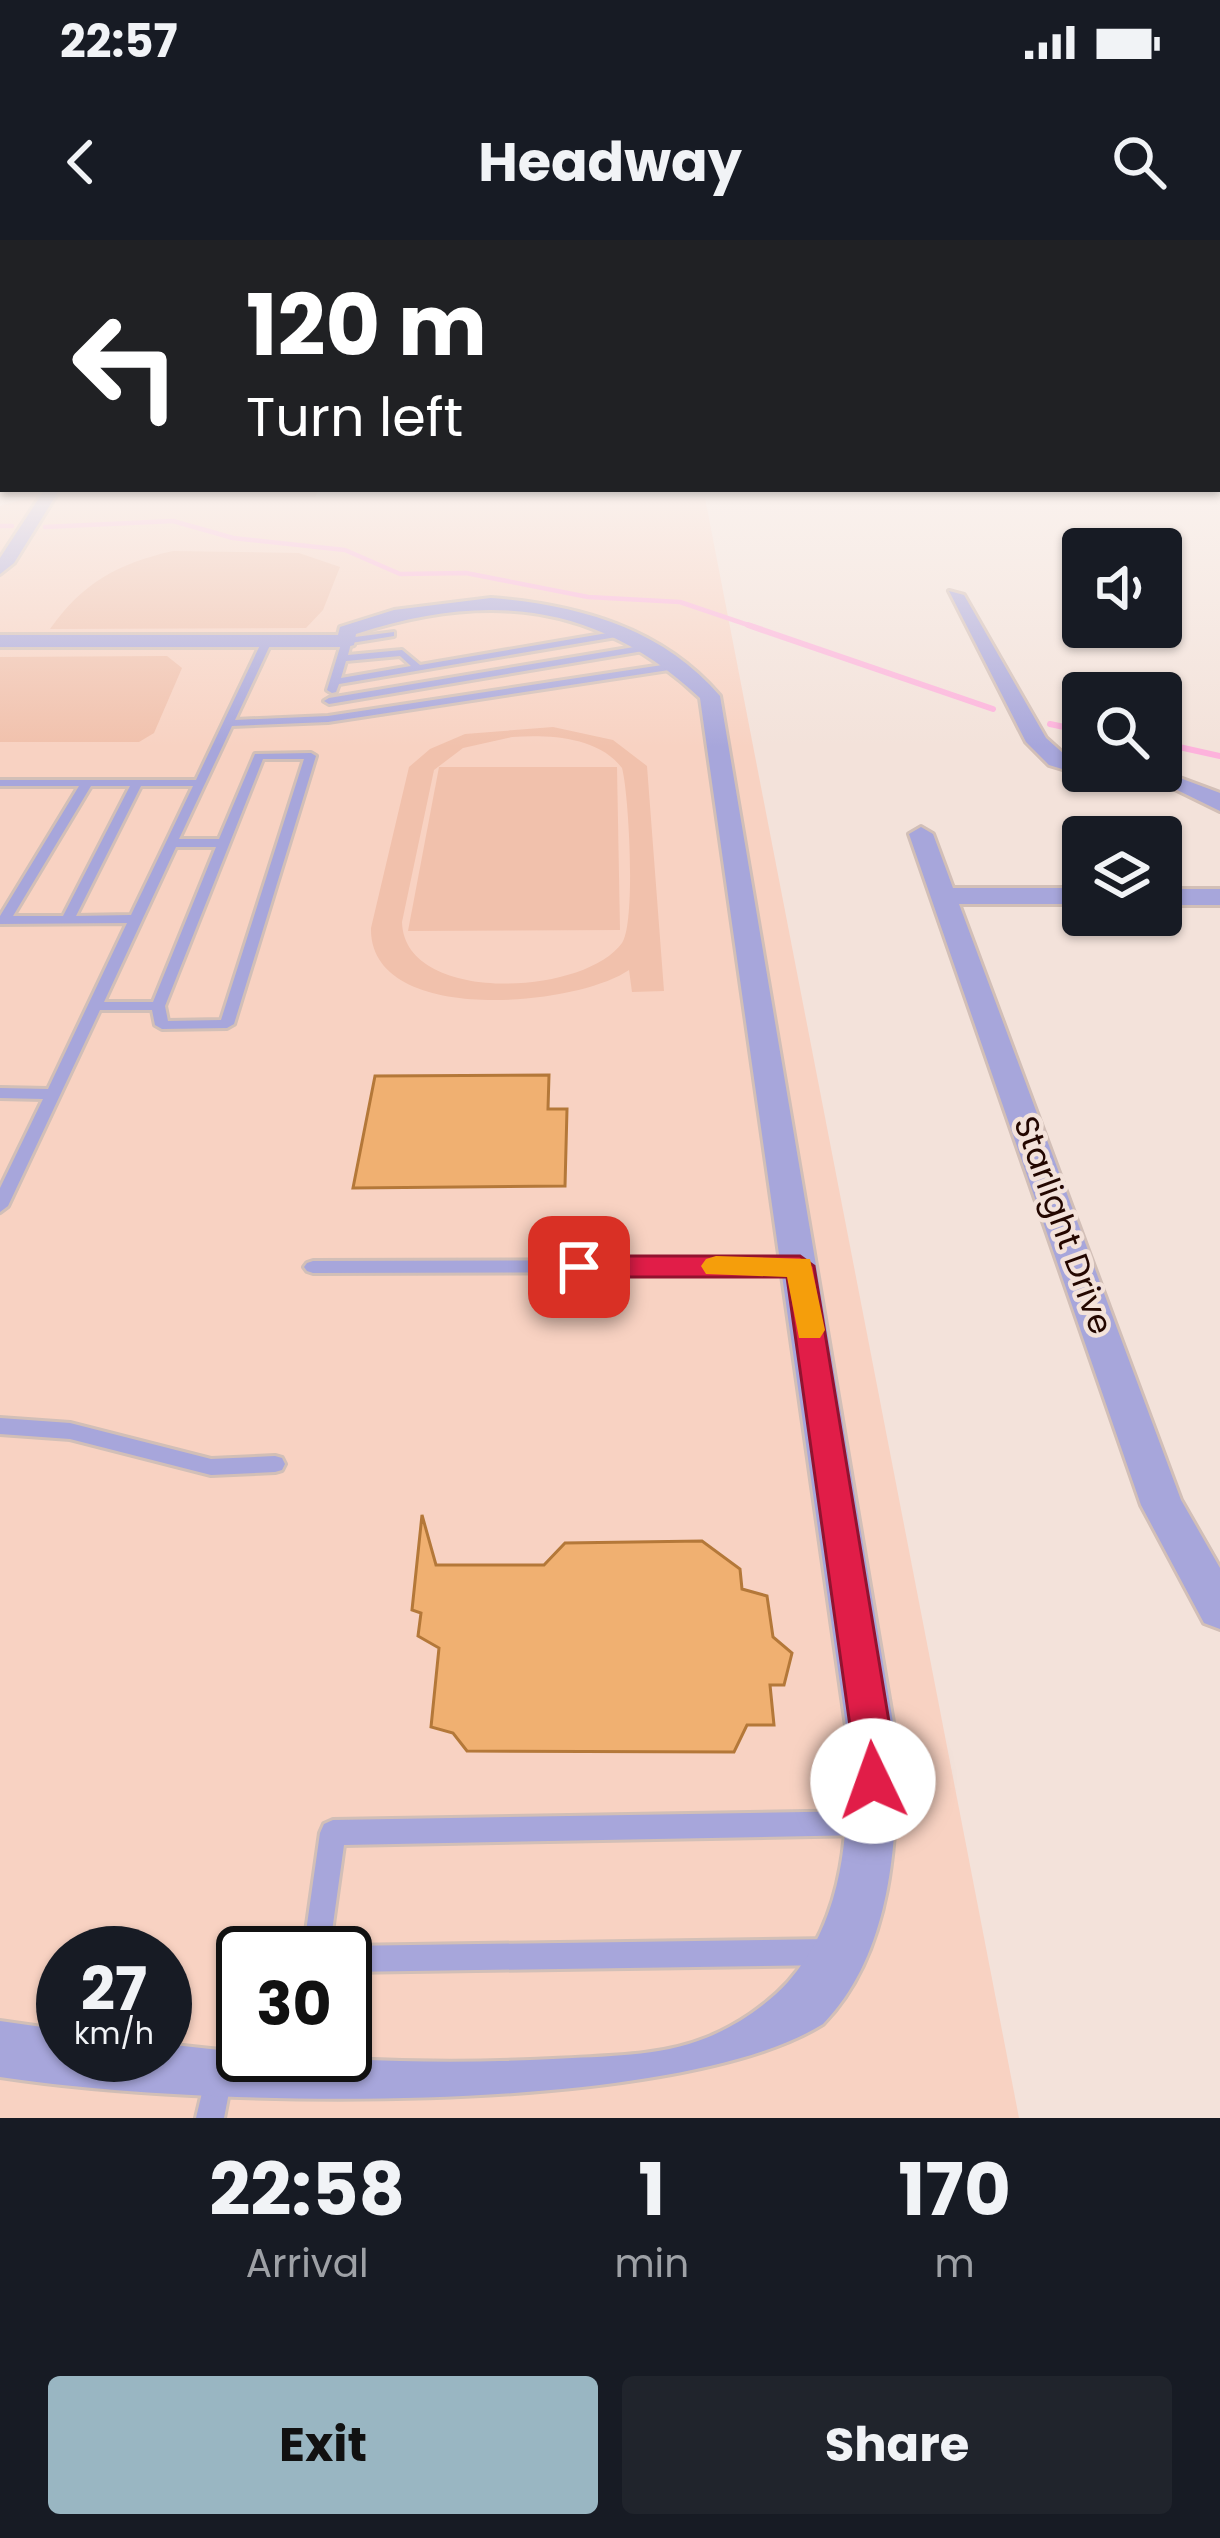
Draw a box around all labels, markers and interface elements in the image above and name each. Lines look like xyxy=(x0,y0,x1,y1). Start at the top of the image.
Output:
text: 22:57 xyxy=(60,10,178,73)
text: Headway xyxy=(478,124,742,200)
icon: back xyxy=(48,129,114,195)
icon: search xyxy=(1106,129,1172,195)
text: 120 m xyxy=(246,267,487,384)
icon: left xyxy=(48,288,204,444)
text: Turn left xyxy=(246,379,463,455)
map controls xyxy=(1062,528,1182,936)
button: sound xyxy=(1062,528,1182,648)
button: search xyxy=(1062,672,1182,792)
button: layers xyxy=(1062,816,1182,936)
street label: Starlight Drive xyxy=(1002,1109,1125,1341)
pin xyxy=(528,1216,630,1318)
icon: arrive xyxy=(546,1234,612,1300)
position arrow xyxy=(810,1718,936,1844)
speed limit sign: 30 xyxy=(216,1926,372,2082)
text: 27 xyxy=(81,1947,147,2031)
text: km/h xyxy=(74,2012,154,2055)
text: 22:58 xyxy=(209,2139,405,2240)
text: 1 xyxy=(638,2139,665,2240)
text: 170 xyxy=(898,2139,1011,2240)
text: Arrival xyxy=(246,2236,369,2291)
text: min xyxy=(614,2236,689,2291)
text: m xyxy=(934,2236,975,2291)
button: Exit xyxy=(48,2376,598,2514)
button: Share xyxy=(622,2376,1172,2514)

